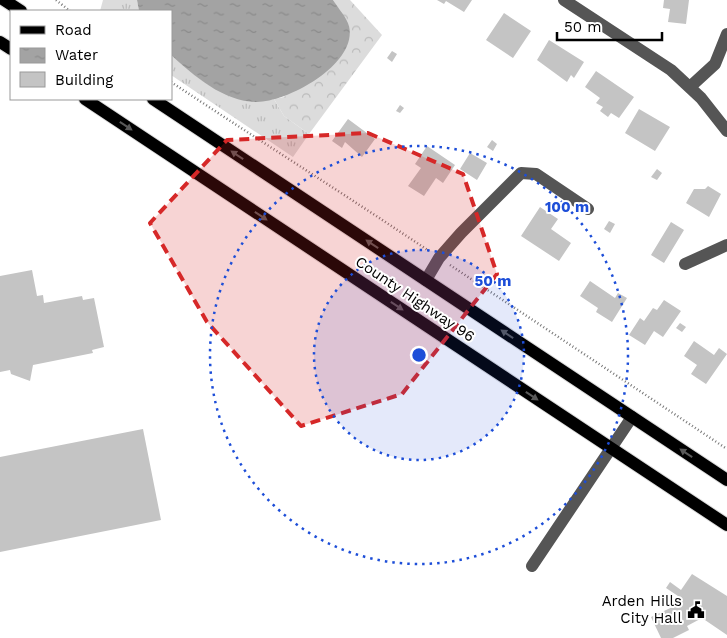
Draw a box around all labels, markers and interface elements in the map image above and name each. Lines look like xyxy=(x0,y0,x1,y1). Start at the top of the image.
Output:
legend xyxy=(10,10,172,100)
scale bar xyxy=(557,10,662,42)
text: 50 m xyxy=(564,18,601,36)
text: Road xyxy=(55,21,92,39)
text: Water xyxy=(55,46,98,64)
text: Building xyxy=(55,71,113,89)
one-way arrow xyxy=(119,121,133,131)
one-way arrow xyxy=(230,150,243,159)
text: 100 m xyxy=(545,198,589,216)
one-way arrow xyxy=(254,211,268,221)
one-way arrow xyxy=(365,240,379,249)
street label: County Highway 96 xyxy=(352,252,478,346)
text: 50 m xyxy=(475,272,511,290)
one-way arrow xyxy=(390,301,403,311)
one-way arrow xyxy=(501,329,514,339)
centre of rings xyxy=(410,346,428,364)
one-way arrow xyxy=(525,391,539,401)
one-way arrow xyxy=(680,448,693,458)
place label: Arden Hills City Hall xyxy=(602,592,682,627)
public building icon: Arden Hills City Hall xyxy=(686,600,706,620)

